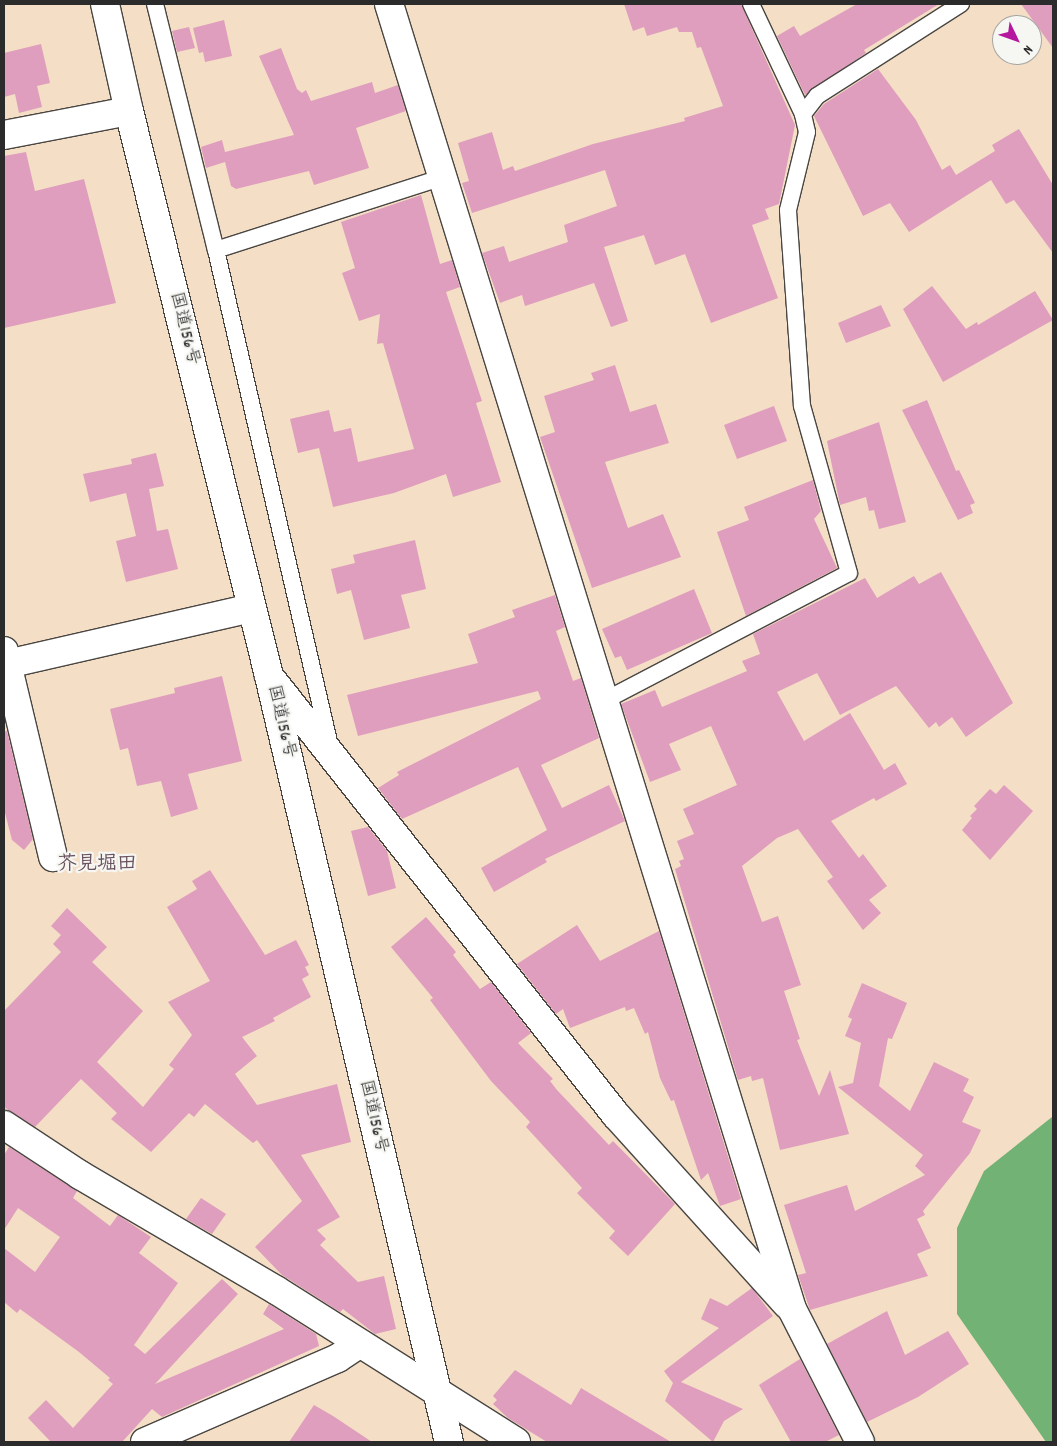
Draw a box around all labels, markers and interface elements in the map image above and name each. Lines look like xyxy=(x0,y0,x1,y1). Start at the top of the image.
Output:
north arrow xyxy=(992,15,1042,65)
text: N xyxy=(1018,40,1037,59)
street label: 国道156号 xyxy=(163,290,203,368)
street label: 国道156号 xyxy=(261,683,299,761)
district label: 芥見堀田 xyxy=(57,853,137,877)
street label: 国道156号 xyxy=(353,1078,391,1156)

